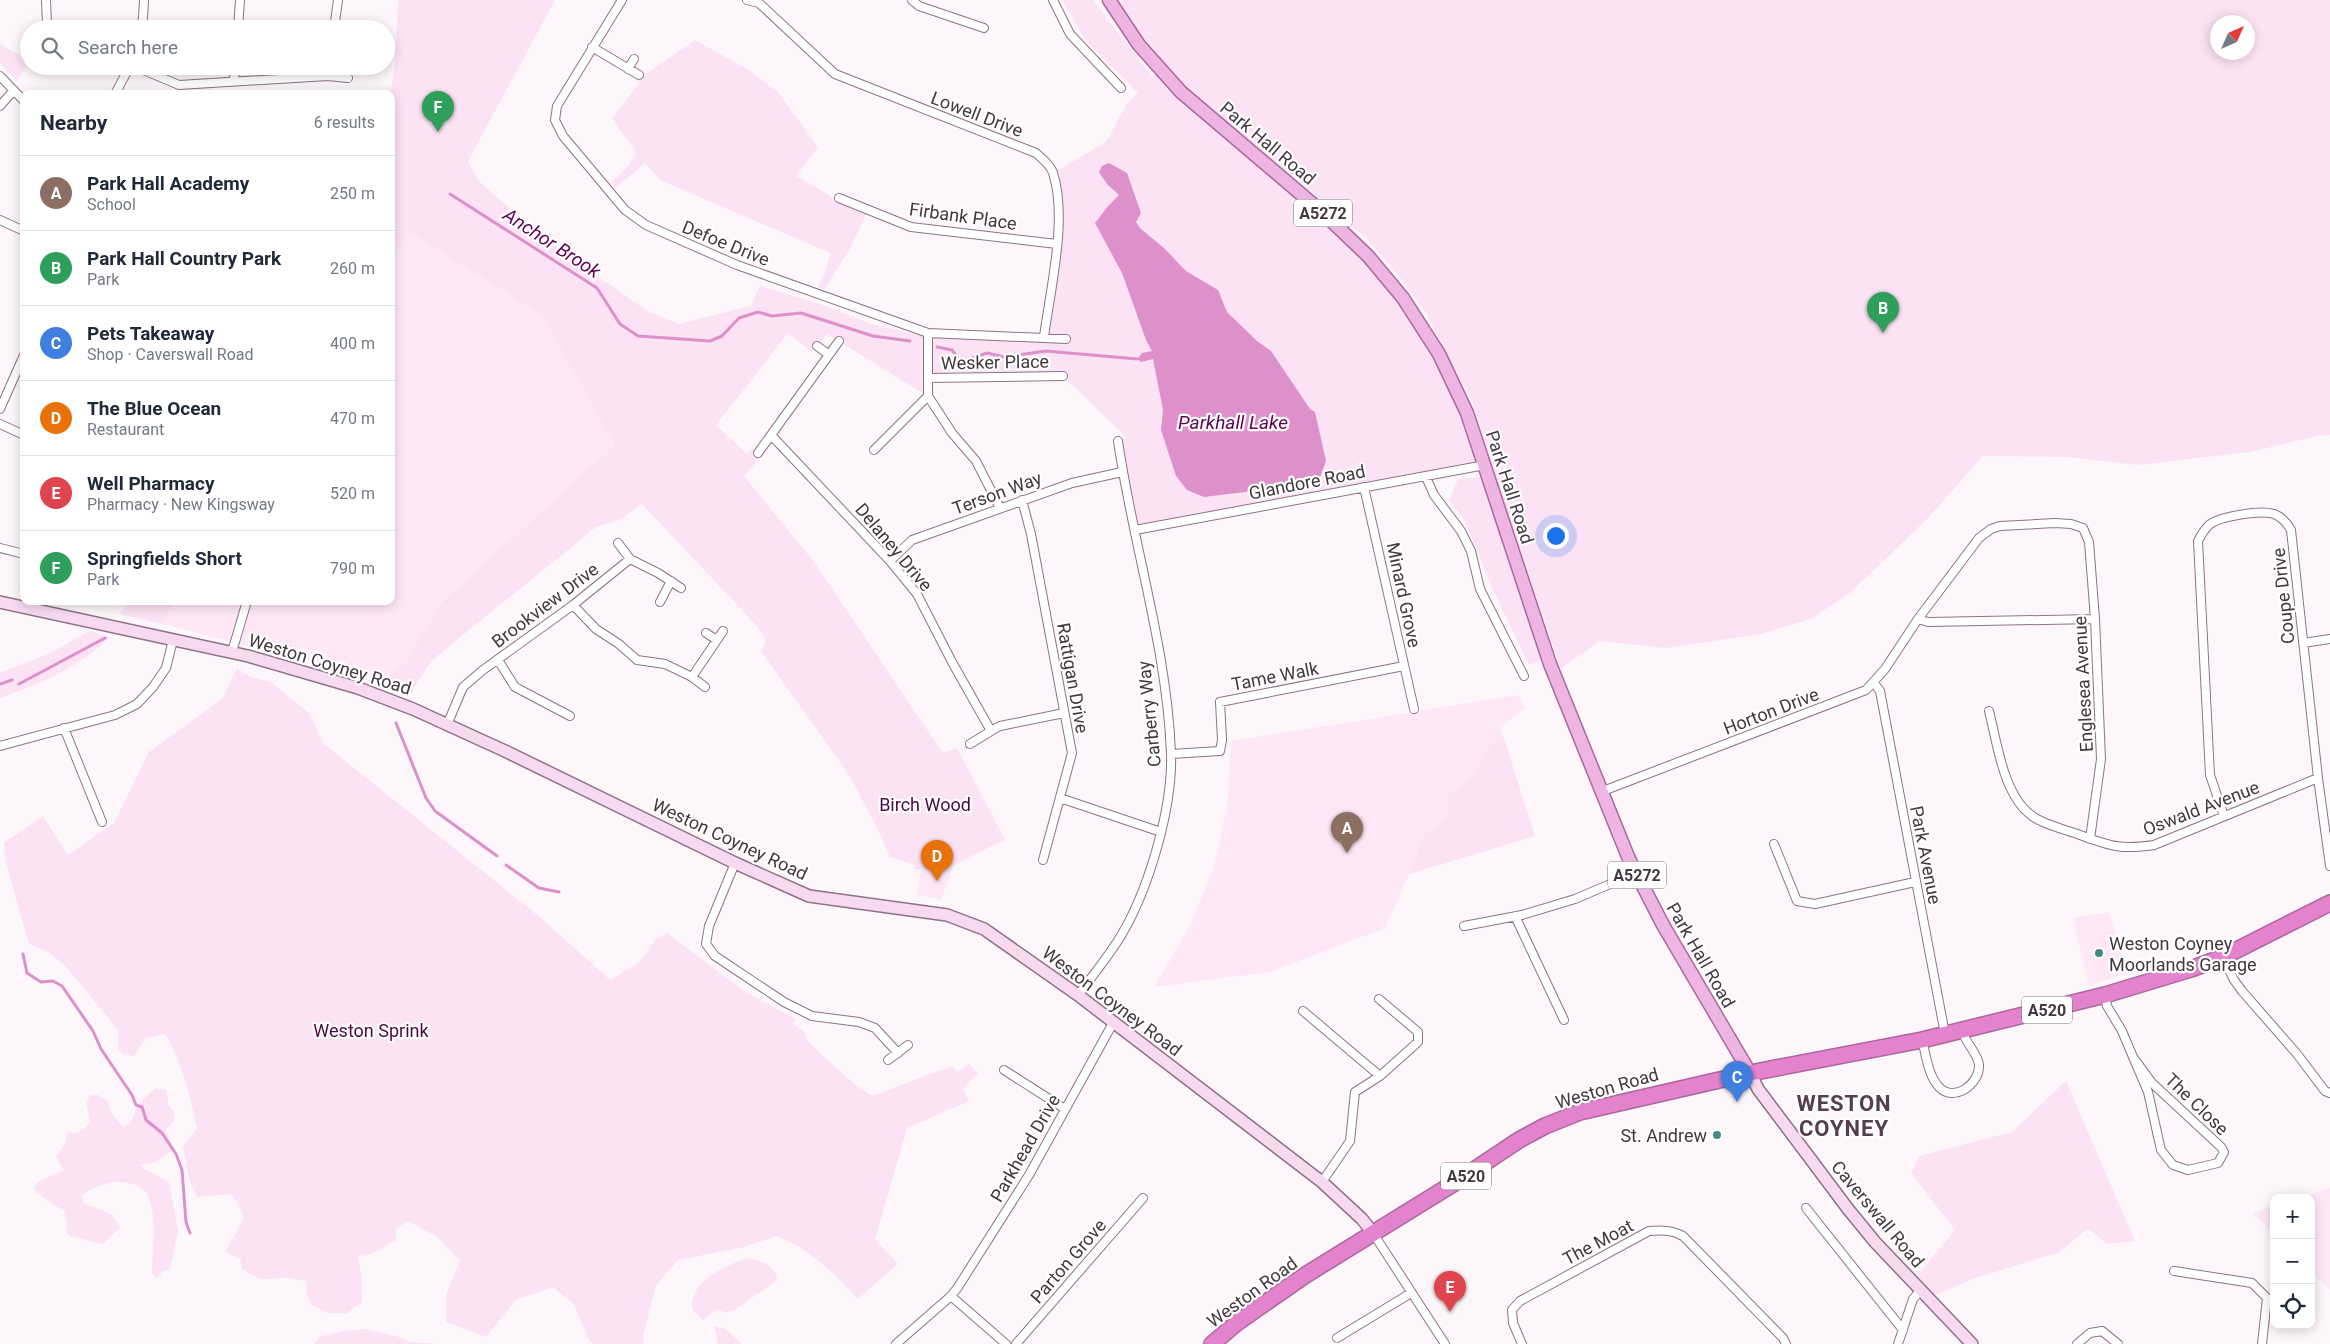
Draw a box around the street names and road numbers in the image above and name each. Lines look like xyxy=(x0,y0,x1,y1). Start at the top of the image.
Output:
street label: Lowell Drive xyxy=(928,87,1026,141)
street label: Park Hall Road xyxy=(1216,97,1320,189)
street label: Firbank Place xyxy=(908,198,1018,234)
road number: A5272 xyxy=(1294,200,1352,227)
street label: Defoe Drive xyxy=(679,216,773,270)
street label: Wesker Place xyxy=(941,351,1049,373)
street label: Park Hall Road xyxy=(1482,428,1538,546)
street label: Glandore Road xyxy=(1247,460,1367,504)
street label: Terson Way xyxy=(950,467,1045,519)
street label: Delaney Drive xyxy=(851,499,937,595)
street label: Minard Grove xyxy=(1383,541,1425,649)
street label: Coupe Drive xyxy=(2268,547,2298,645)
street label: Brookview Drive xyxy=(488,558,602,652)
street label: Englesea Avenue xyxy=(2069,615,2097,753)
street label: Rattigan Drive xyxy=(1053,621,1093,735)
street label: Weston Coyney Road xyxy=(246,629,414,699)
street label: Tame Walk xyxy=(1230,657,1321,695)
street label: Carberry Way xyxy=(1133,659,1165,768)
street label: Horton Drive xyxy=(1720,683,1822,739)
street label: Oswald Avenue xyxy=(2140,776,2262,840)
street label: Weston Coyney Road xyxy=(649,794,811,884)
street label: Park Avenue xyxy=(1906,804,1946,906)
road number: A5272 xyxy=(1608,862,1666,888)
street label: Park Hall Road xyxy=(1662,899,1740,1011)
street label: Weston Coyney Road xyxy=(1038,942,1186,1060)
road number: A520 xyxy=(2022,996,2072,1024)
street label: Weston Road xyxy=(1553,1063,1661,1113)
street label: The Close xyxy=(2161,1069,2233,1139)
street label: Parkhead Drive xyxy=(986,1091,1064,1205)
street label: Caverswall Road xyxy=(1827,1156,1929,1272)
road number: A520 xyxy=(1441,1162,1491,1190)
street label: Parton Grove xyxy=(1026,1215,1110,1307)
street label: The Moat xyxy=(1559,1215,1637,1269)
street label: Weston Road xyxy=(1203,1252,1301,1332)

